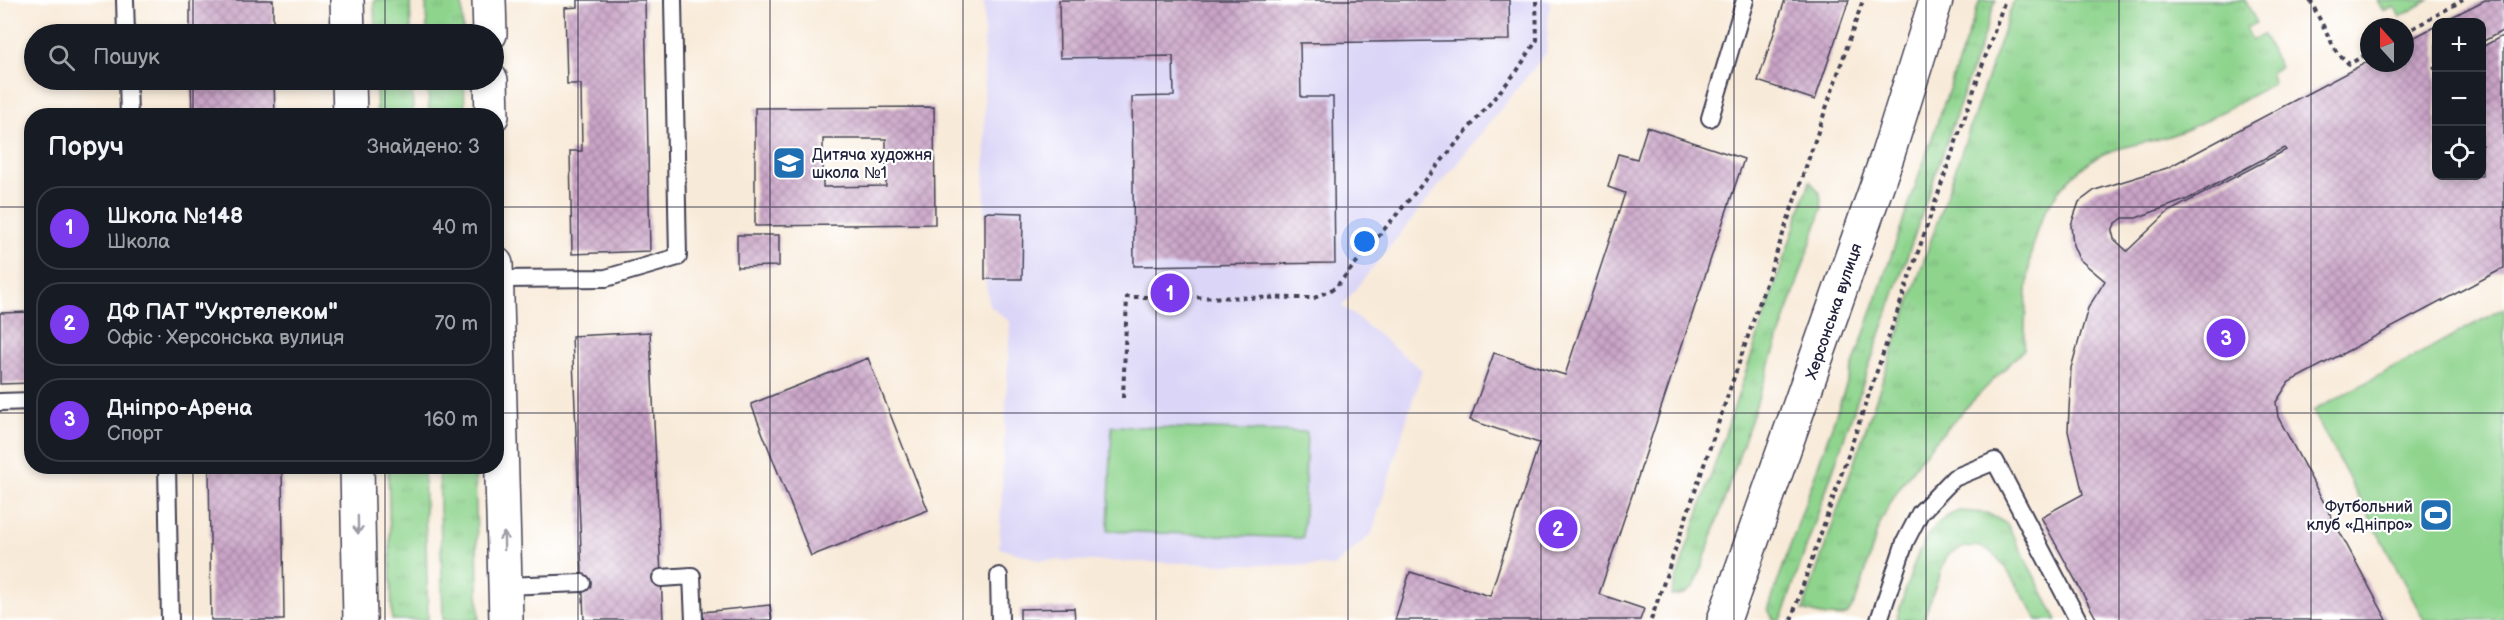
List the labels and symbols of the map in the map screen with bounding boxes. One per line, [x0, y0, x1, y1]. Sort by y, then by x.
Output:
north arrow [2360, 18, 2414, 72]
school or university icon: Дитяча художня школа №1 [771, 145, 807, 181]
place label: Дитяча художня школа №1 [812, 146, 932, 183]
your location [1350, 227, 1379, 256]
street label: Херсонська вулиця [1802, 241, 1867, 382]
pin: 1 [1150, 270, 1190, 316]
pin: 3 [2206, 316, 2246, 360]
sports icon: Футбольний клуб «Дніпро» [2418, 497, 2454, 533]
place label: Футбольний клуб «Дніпро» [2307, 498, 2413, 535]
pin: 2 [1538, 506, 1578, 552]
one-way arrow [352, 514, 364, 534]
one-way arrow [498, 531, 509, 551]

